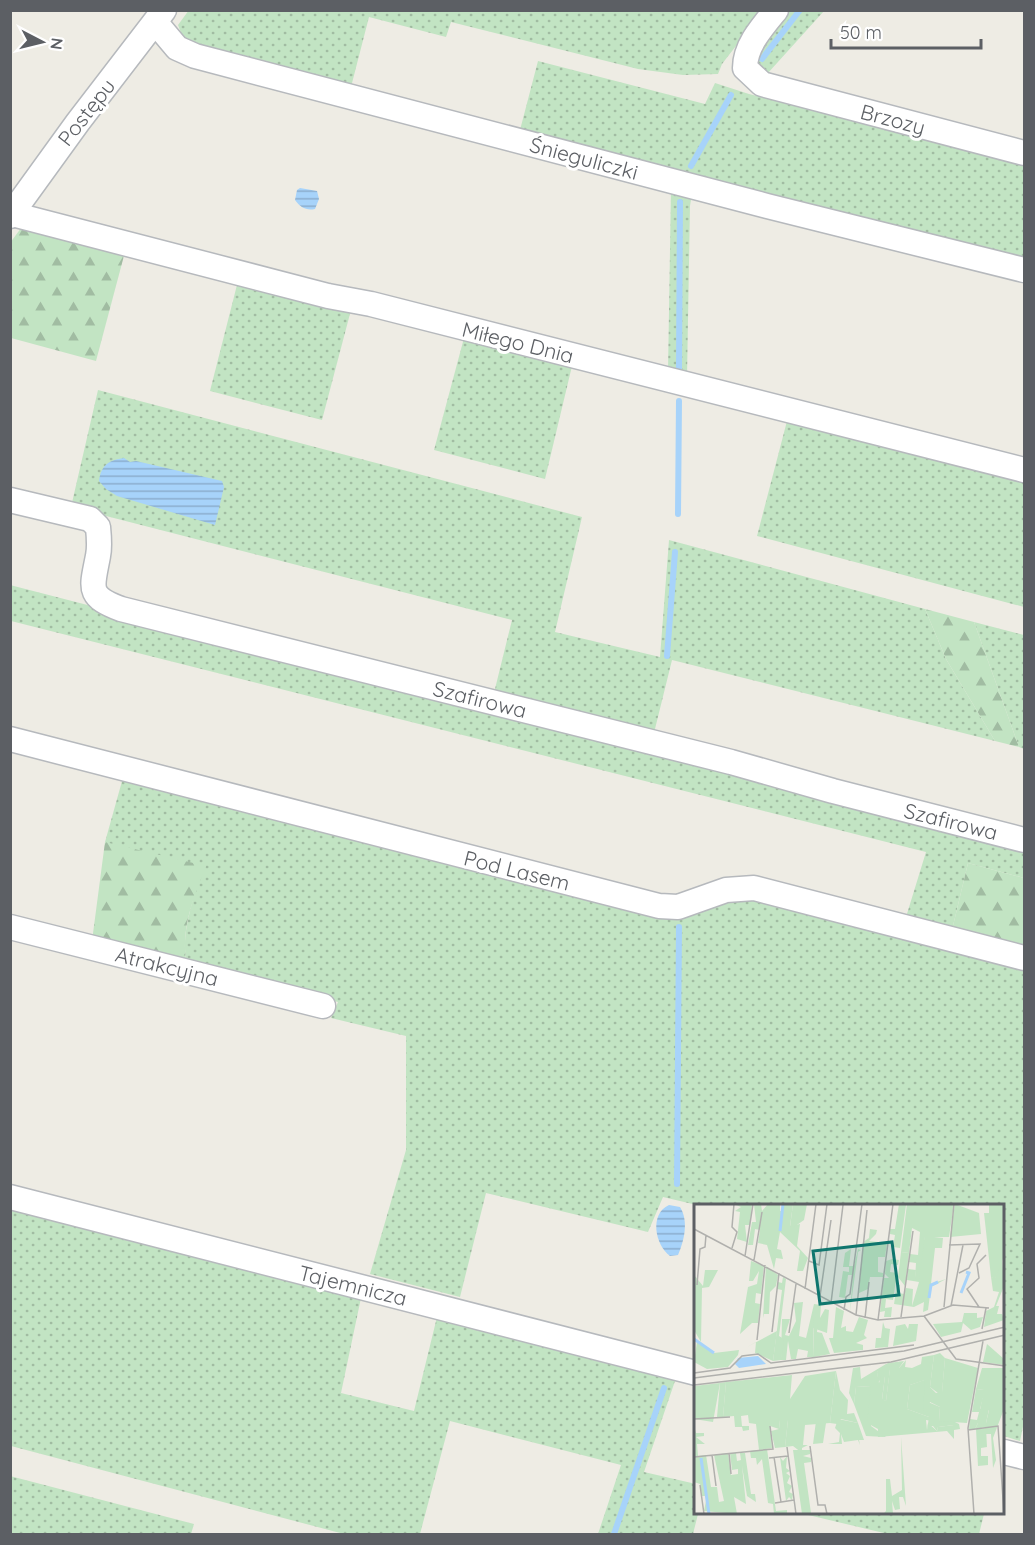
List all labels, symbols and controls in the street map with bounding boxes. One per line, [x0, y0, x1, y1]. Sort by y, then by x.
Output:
north arrow [12, 12, 72, 72]
scale bar [831, 12, 981, 50]
text: 50 m [840, 21, 882, 44]
text: N [46, 37, 68, 51]
street label: Postępu [52, 73, 120, 151]
street label: Brzozy [858, 98, 928, 140]
street label: Śnieguliczki [527, 131, 641, 185]
street label: Miłego Dnia [460, 316, 576, 368]
street label: Szafirowa [431, 675, 529, 723]
street label: Szafirowa [902, 797, 1000, 845]
street label: Pod Lasem [461, 844, 573, 896]
street label: Atrakcyjna [113, 941, 221, 991]
inset map [694, 1204, 1005, 1515]
street label: Tajemnicza [296, 1259, 410, 1311]

